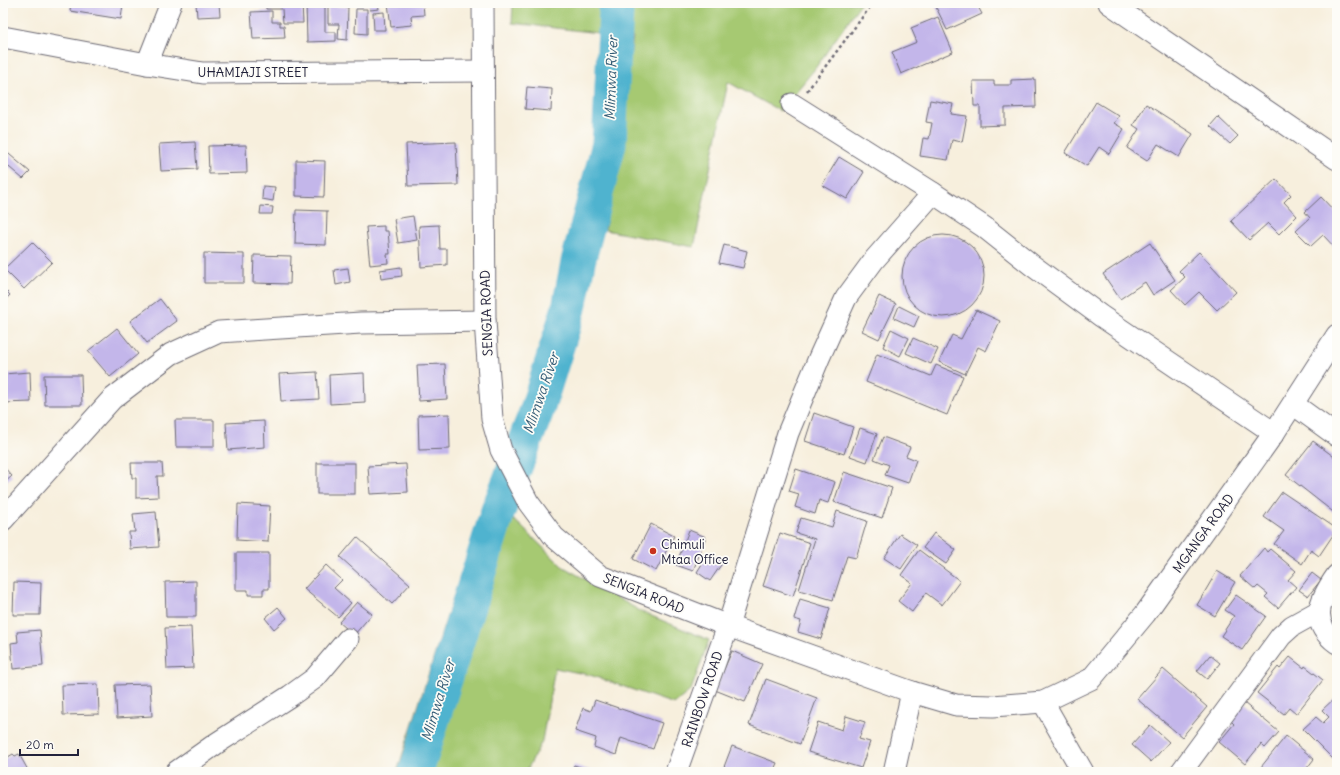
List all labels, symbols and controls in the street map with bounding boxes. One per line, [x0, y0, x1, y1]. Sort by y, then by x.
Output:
water label: Mlimwa River [601, 33, 622, 120]
street label: UHAMIAJI STREET [198, 64, 309, 81]
street label: SENGIA ROAD [477, 270, 496, 356]
water label: Mlimwa River [519, 348, 564, 436]
street label: MGANGA ROAD [1169, 490, 1238, 576]
place label: Chimuli Mtaa Office [661, 536, 729, 568]
marker: Chimuli Mtaa Office [648, 546, 658, 556]
street label: SENGIA ROAD [601, 569, 687, 617]
street label: RAINBOW ROAD [678, 649, 727, 749]
water label: Mlimwa River [417, 655, 460, 743]
scale bar [20, 731, 78, 757]
text: 20 m [26, 737, 54, 752]

